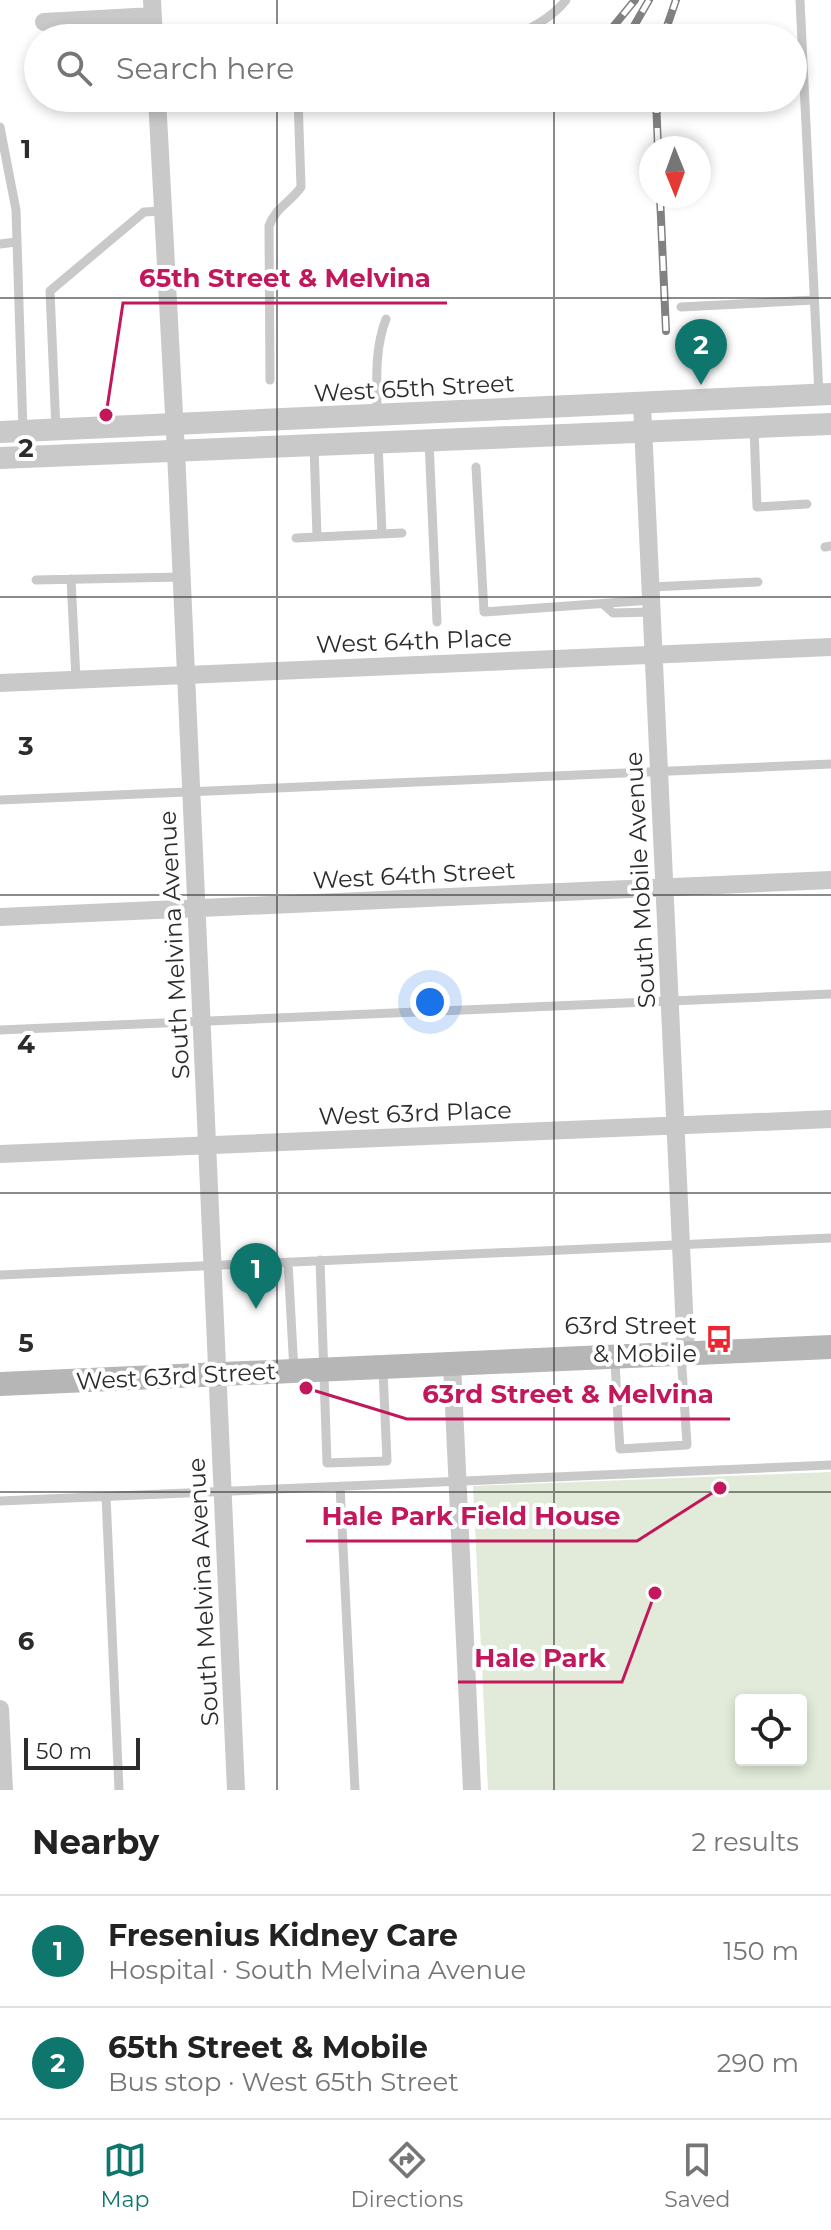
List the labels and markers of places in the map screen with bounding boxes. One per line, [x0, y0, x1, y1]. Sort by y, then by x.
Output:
callout: 65th Street & Melvina [123, 253, 447, 303]
pin: 2 [675, 319, 727, 385]
pin: 1 [230, 1243, 282, 1309]
place label: 63rd Street & Mobile [564, 1311, 697, 1368]
bus stop icon: 63rd Street & Mobile [704, 1324, 734, 1354]
callout: 63rd Street & Melvina [407, 1369, 730, 1419]
callout: Hale Park Field House [306, 1491, 637, 1541]
callout: Hale Park [458, 1632, 622, 1682]

